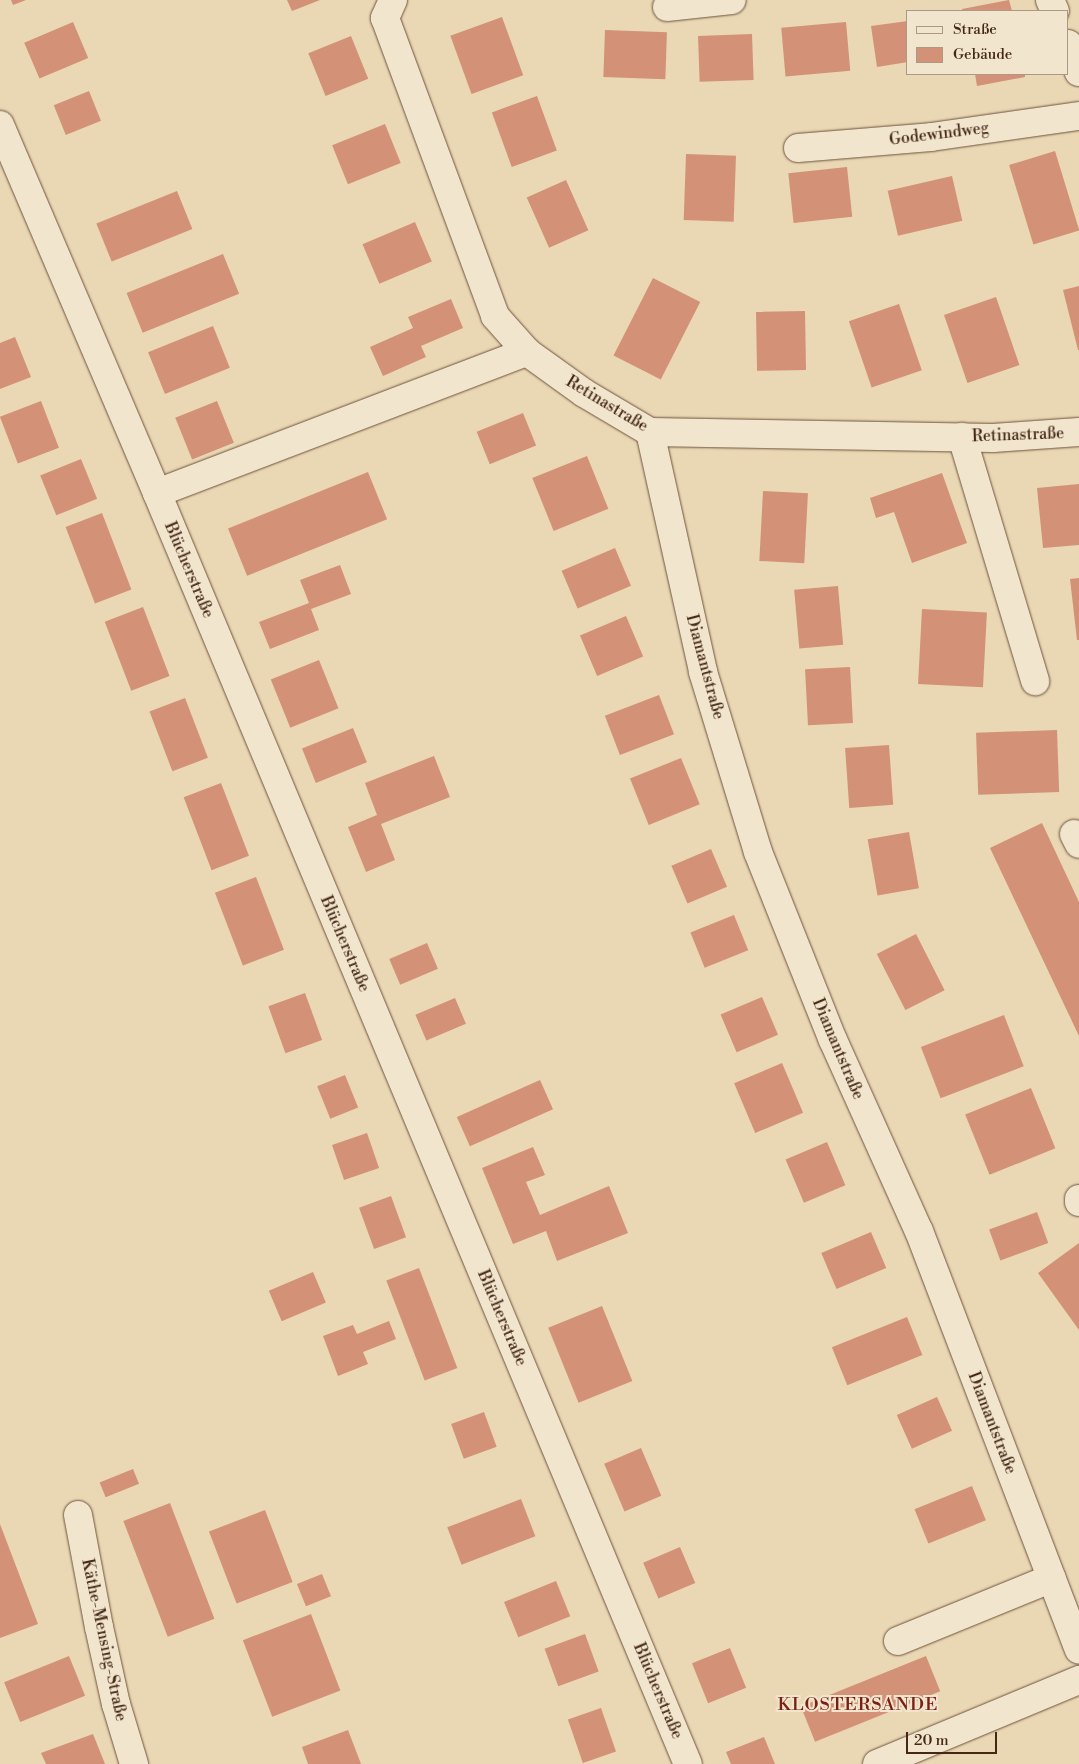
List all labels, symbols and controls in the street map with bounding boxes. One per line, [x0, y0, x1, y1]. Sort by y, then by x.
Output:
legend [906, 10, 1069, 75]
text: Straße [953, 20, 997, 39]
text: Gebäude [953, 45, 1012, 64]
street label: Godewindweg [888, 118, 990, 150]
street label: Retinastraße [562, 372, 652, 436]
street label: Retinastraße [972, 424, 1064, 446]
street label: Blücherstraße [160, 519, 218, 621]
street label: Diamantstraße [682, 612, 728, 722]
street label: Blücherstraße [316, 893, 374, 995]
street label: Diamantstraße [808, 996, 868, 1102]
street label: Blücherstraße [473, 1267, 531, 1369]
street label: Diamantstraße [964, 1369, 1020, 1477]
street label: Käthe-Mensing-Straße [77, 1557, 131, 1723]
street label: Blücherstraße [629, 1640, 687, 1742]
district label: KLOSTERSANDE [776, 1694, 940, 1716]
scale bar [909, 1722, 1000, 1754]
text: 20 m [914, 1731, 949, 1750]

